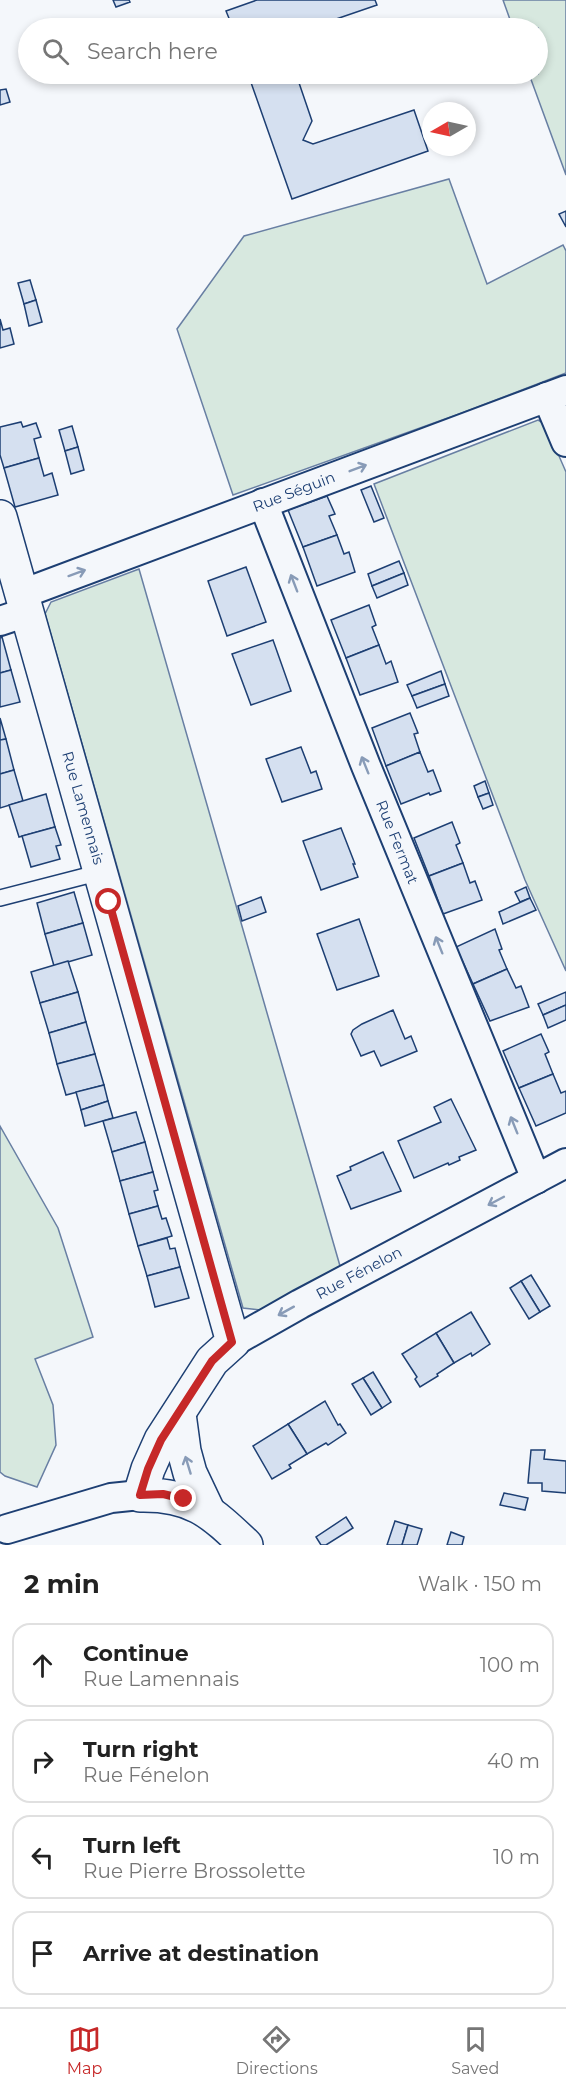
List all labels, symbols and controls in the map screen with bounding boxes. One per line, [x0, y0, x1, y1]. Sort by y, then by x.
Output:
search box [18, 18, 548, 84]
icon: search [39, 35, 72, 68]
text: Search here [87, 38, 218, 65]
north arrow [422, 102, 476, 156]
one-way arrow [348, 462, 367, 473]
street label: Rue Séguin [250, 467, 338, 516]
one-way arrow [67, 567, 86, 578]
one-way arrow [288, 574, 299, 593]
street label: Rue Lamennais [58, 749, 109, 867]
one-way arrow [359, 756, 370, 774]
street label: Rue Fermat [372, 797, 423, 887]
route start [95, 888, 121, 914]
one-way arrow [433, 936, 444, 955]
one-way arrow [508, 1117, 519, 1135]
one-way arrow [487, 1195, 505, 1207]
street label: Rue Fénelon [312, 1242, 405, 1303]
one-way arrow [278, 1305, 295, 1317]
one-way arrow [182, 1455, 193, 1474]
route end [170, 1485, 196, 1511]
text: 2 min [24, 1568, 100, 1600]
text: Walk · 150 m [418, 1572, 542, 1596]
text: Continue [83, 1640, 189, 1667]
icon: ahead [26, 1649, 59, 1682]
text: 100 m [480, 1653, 540, 1677]
text: Rue Lamennais [83, 1667, 239, 1691]
text: Turn right [83, 1736, 198, 1763]
icon: right [26, 1745, 59, 1778]
text: 40 m [487, 1749, 540, 1773]
text: Rue Fénelon [83, 1763, 210, 1787]
text: Turn left [83, 1832, 181, 1859]
icon: left [26, 1841, 59, 1874]
text: 10 m [493, 1845, 540, 1869]
text: Rue Pierre Brossolette [83, 1859, 306, 1883]
icon: arrive [26, 1937, 59, 1970]
text: Arrive at destination [83, 1940, 319, 1967]
tab: Map [67, 2023, 102, 2078]
tab: Directions [236, 2023, 318, 2078]
tab: Saved [451, 2023, 499, 2078]

